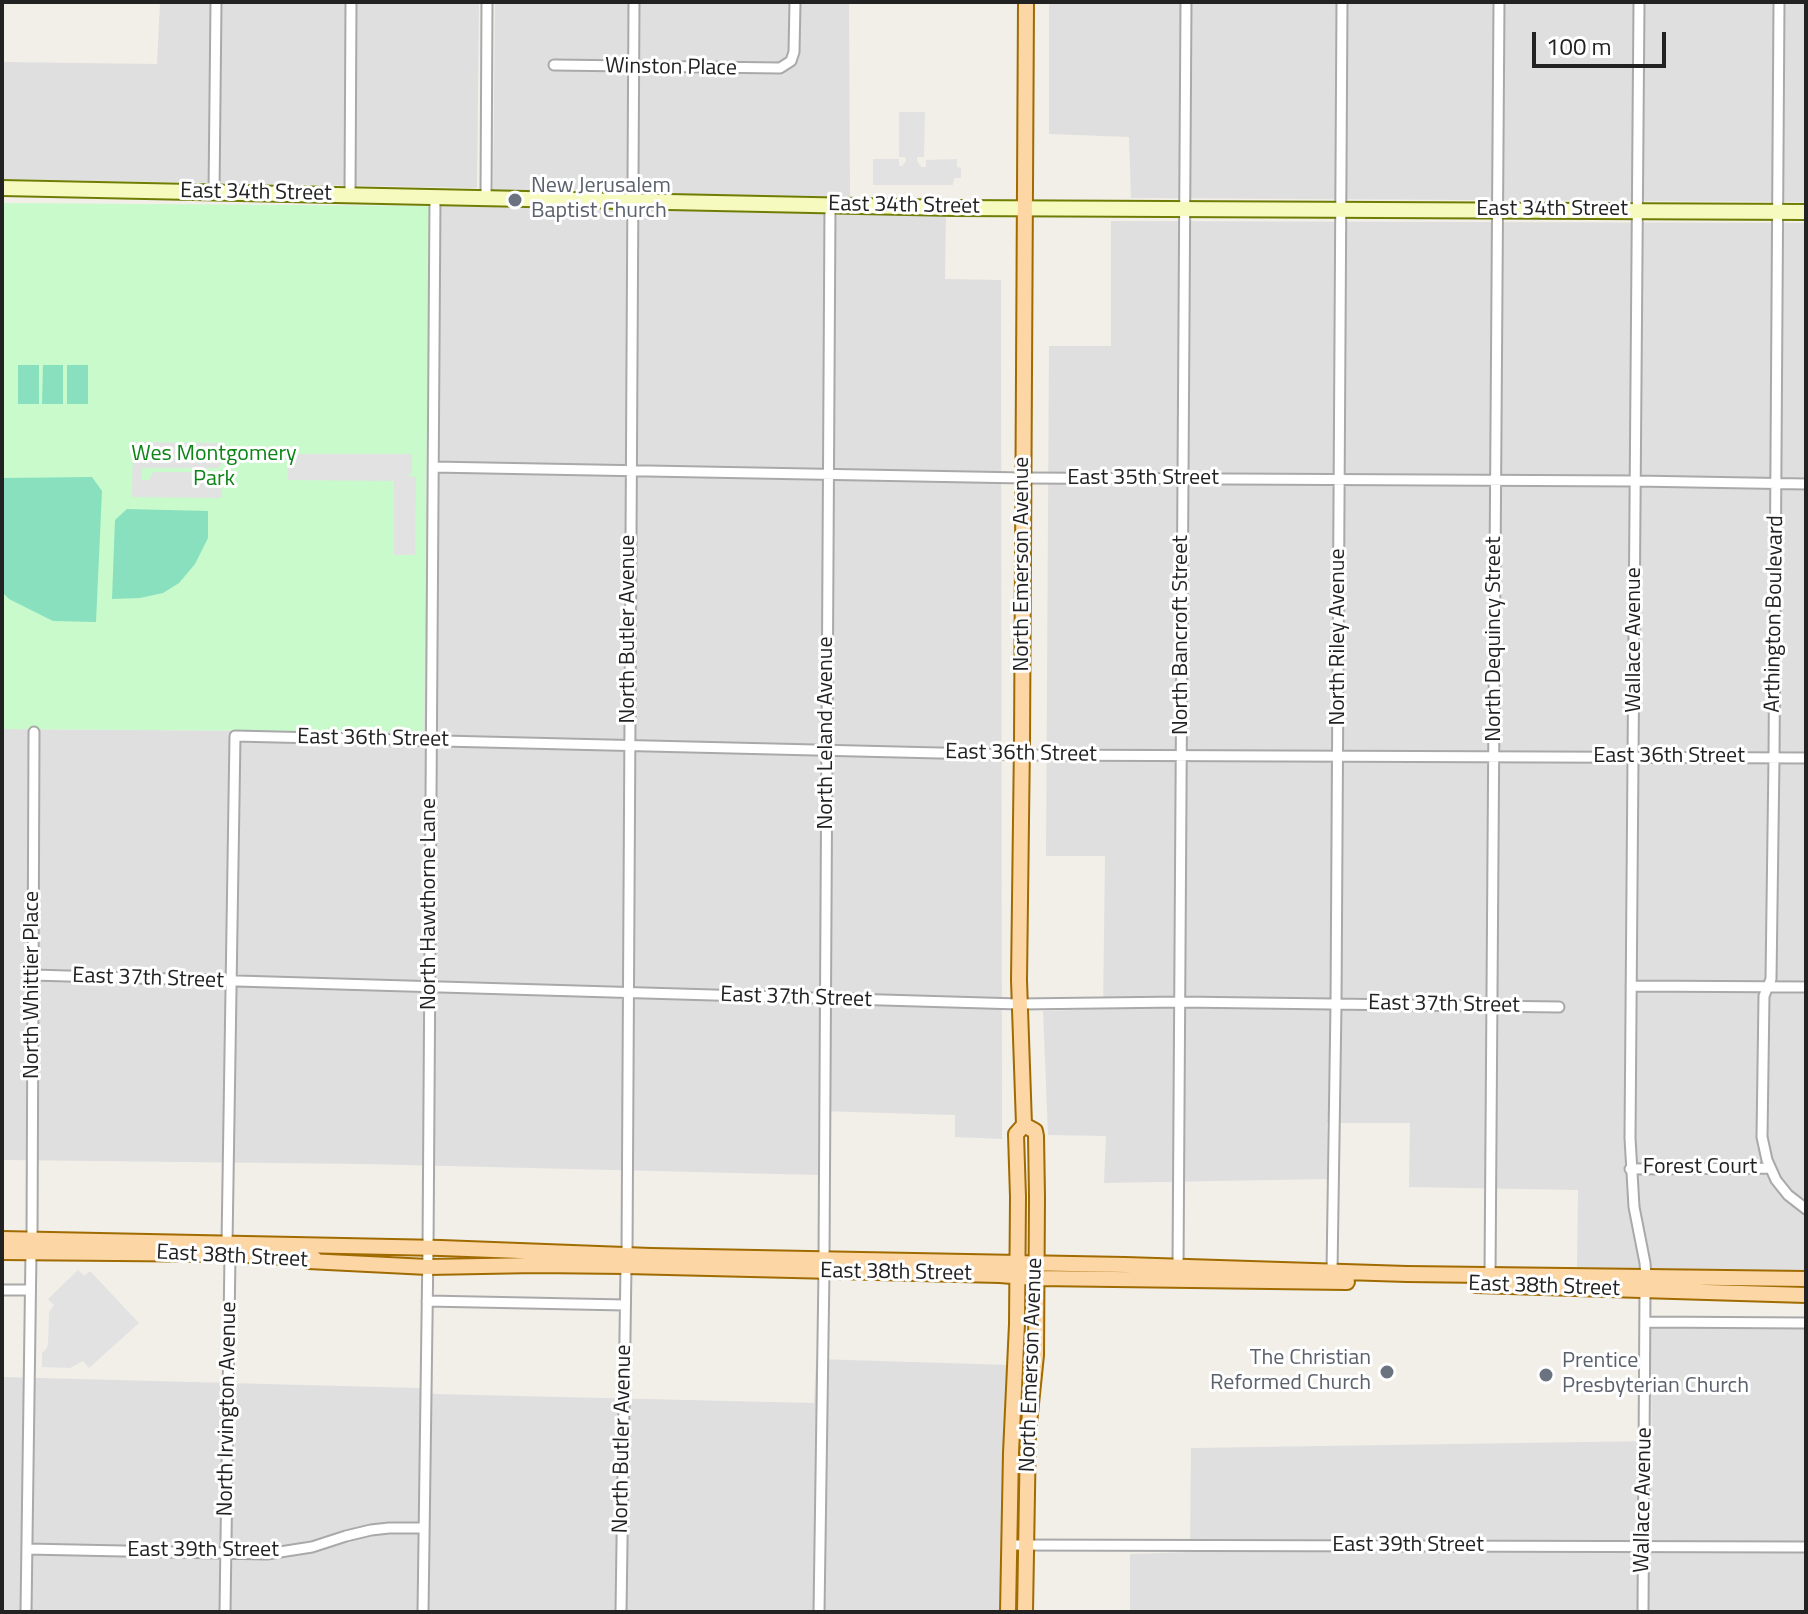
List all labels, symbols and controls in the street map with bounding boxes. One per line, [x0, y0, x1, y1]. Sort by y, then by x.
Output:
scale bar [1536, 16, 1670, 66]
text: 100 m [1546, 28, 1612, 64]
street label: Winston Place [605, 54, 737, 82]
place label: New Jerusalem Baptist Church [531, 174, 671, 226]
street label: East 34th Street [180, 178, 332, 208]
marker: New Jerusalem Baptist Church [506, 191, 524, 209]
street label: East 34th Street [828, 191, 980, 221]
street label: East 34th Street [1476, 197, 1628, 223]
park label: Wes Montgomery Park [131, 442, 297, 494]
street label: North Emerson Avenue [1010, 457, 1036, 671]
street label: East 35th Street [1067, 466, 1219, 492]
street label: Arthington Boulevard [1760, 515, 1790, 713]
street label: North Butler Avenue [616, 535, 642, 723]
street label: North Bancroft Street [1169, 535, 1195, 735]
street label: North Dequincy Street [1482, 536, 1508, 742]
street label: North Riley Avenue [1326, 548, 1352, 726]
street label: Wallace Avenue [1622, 567, 1648, 713]
street label: North Leland Avenue [814, 636, 840, 830]
street label: East 36th Street [297, 724, 449, 754]
street label: East 36th Street [945, 739, 1097, 769]
street label: East 36th Street [1593, 744, 1745, 770]
street label: North Hawthorne Lane [417, 798, 443, 1010]
street label: North Whittier Place [20, 891, 46, 1079]
street label: East 37th Street [72, 963, 224, 995]
street label: East 37th Street [720, 982, 872, 1014]
street label: East 37th Street [1368, 990, 1520, 1020]
street label: Forest Court [1643, 1155, 1757, 1181]
street label: East 38th Street [156, 1240, 308, 1274]
street label: North Emerson Avenue [1015, 1257, 1049, 1473]
street label: East 38th Street [820, 1258, 972, 1288]
street label: East 38th Street [1468, 1271, 1620, 1303]
street label: North Irvington Avenue [213, 1301, 243, 1517]
street label: North Butler Avenue [608, 1344, 638, 1534]
place label: The Christian Reformed Church [1210, 1346, 1371, 1398]
place label: Prentice Presbyterian Church [1562, 1349, 1749, 1400]
marker: The Christian Reformed Church [1378, 1363, 1396, 1381]
marker: Prentice Presbyterian Church [1537, 1366, 1555, 1384]
street label: Wallace Avenue [1630, 1427, 1658, 1573]
street label: East 39th Street [1332, 1533, 1484, 1559]
street label: East 39th Street [127, 1538, 279, 1564]

